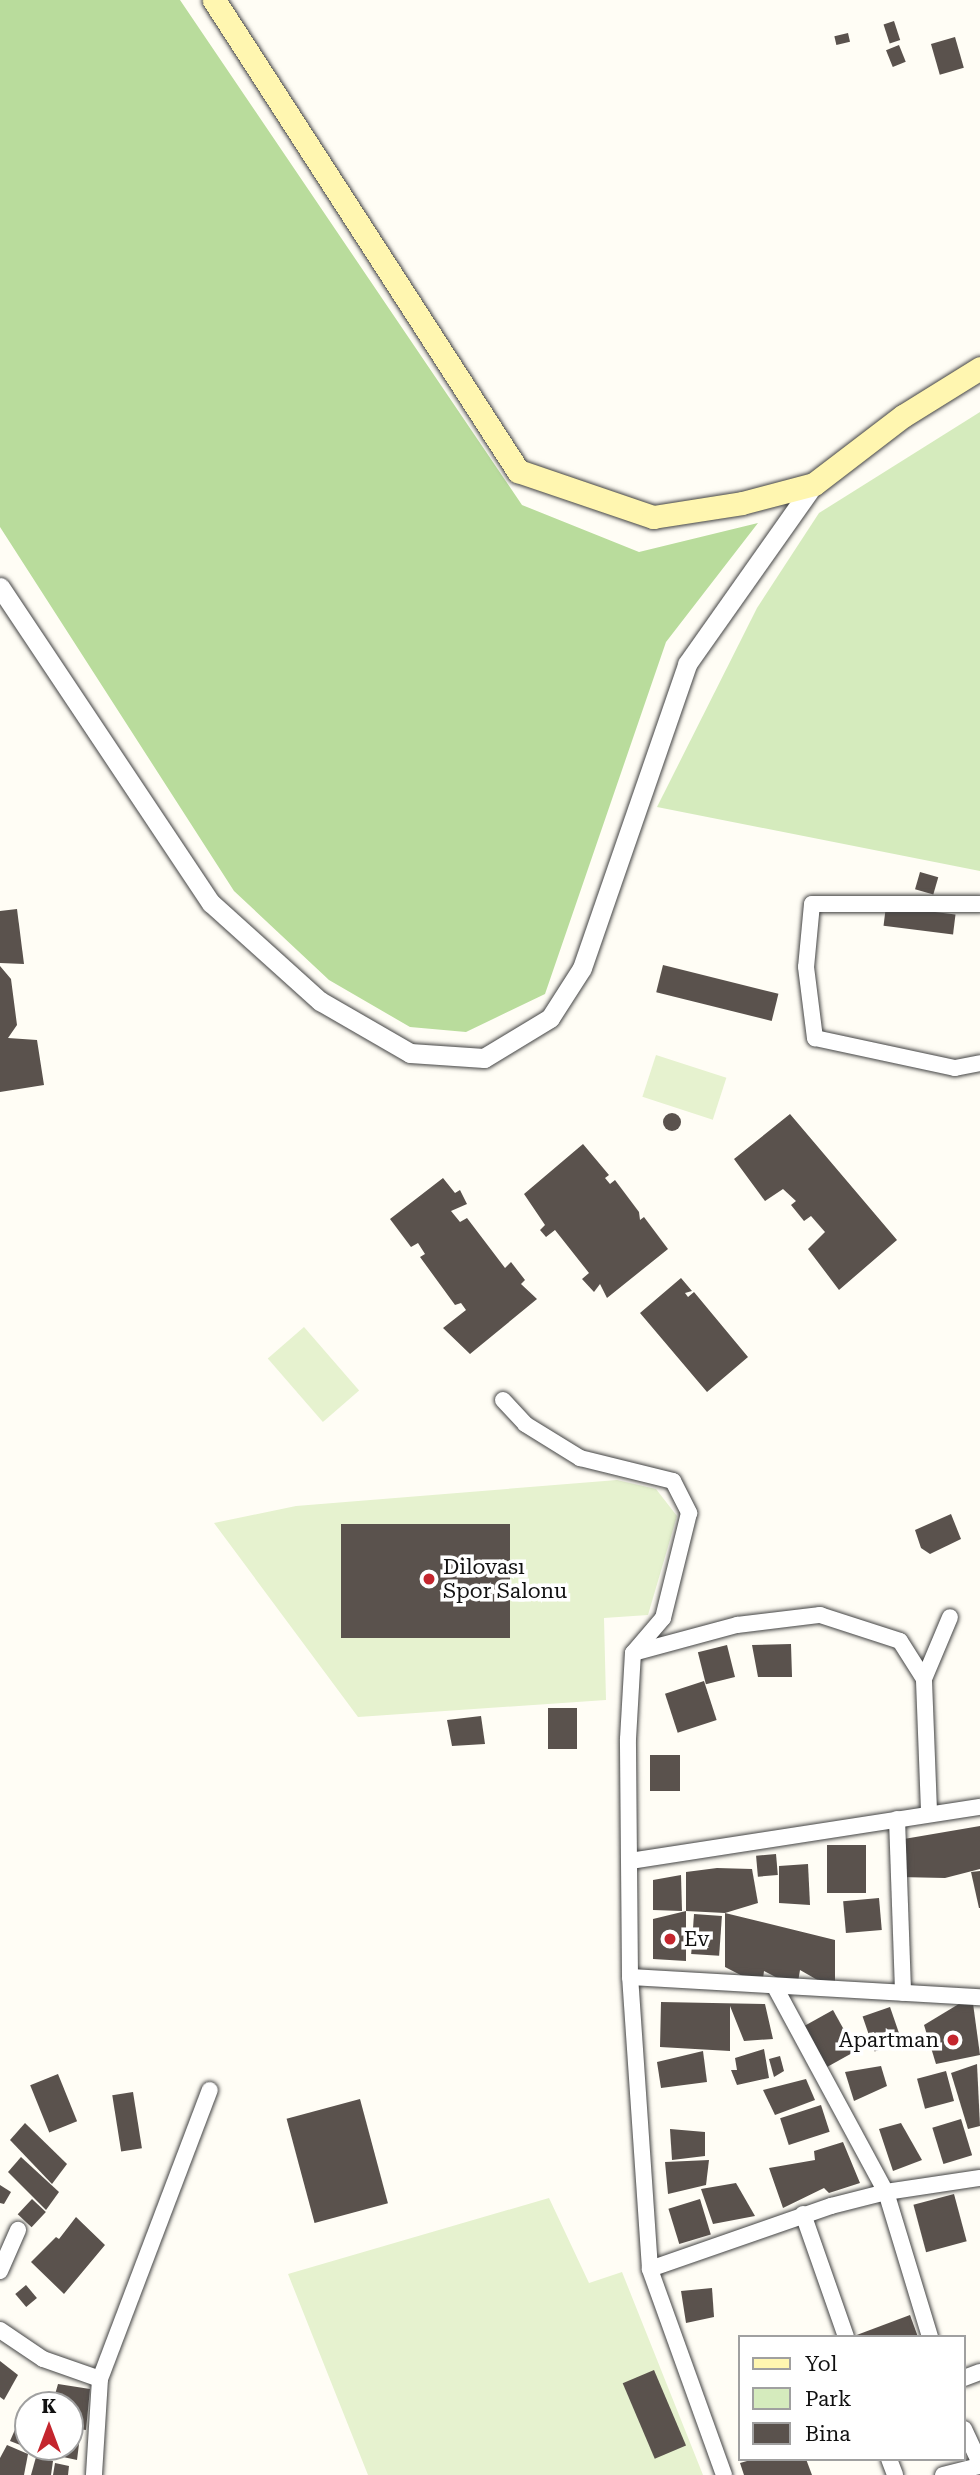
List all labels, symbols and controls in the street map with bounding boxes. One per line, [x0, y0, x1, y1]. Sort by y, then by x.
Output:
place label: Dilovası Spor Salonu [443, 1554, 567, 1604]
marker: Dilovası Spor Salonu [421, 1571, 437, 1587]
place label: Ev [684, 1926, 709, 1952]
marker: Ev [662, 1931, 678, 1947]
place label: Apartman [839, 2027, 939, 2053]
marker: Apartman [945, 2032, 961, 2048]
legend [738, 2335, 966, 2461]
text: Yol [805, 2352, 837, 2376]
text: Park [805, 2387, 851, 2411]
north arrow [14, 2391, 84, 2461]
text: K [42, 2395, 56, 2418]
text: Bina [805, 2422, 851, 2446]

